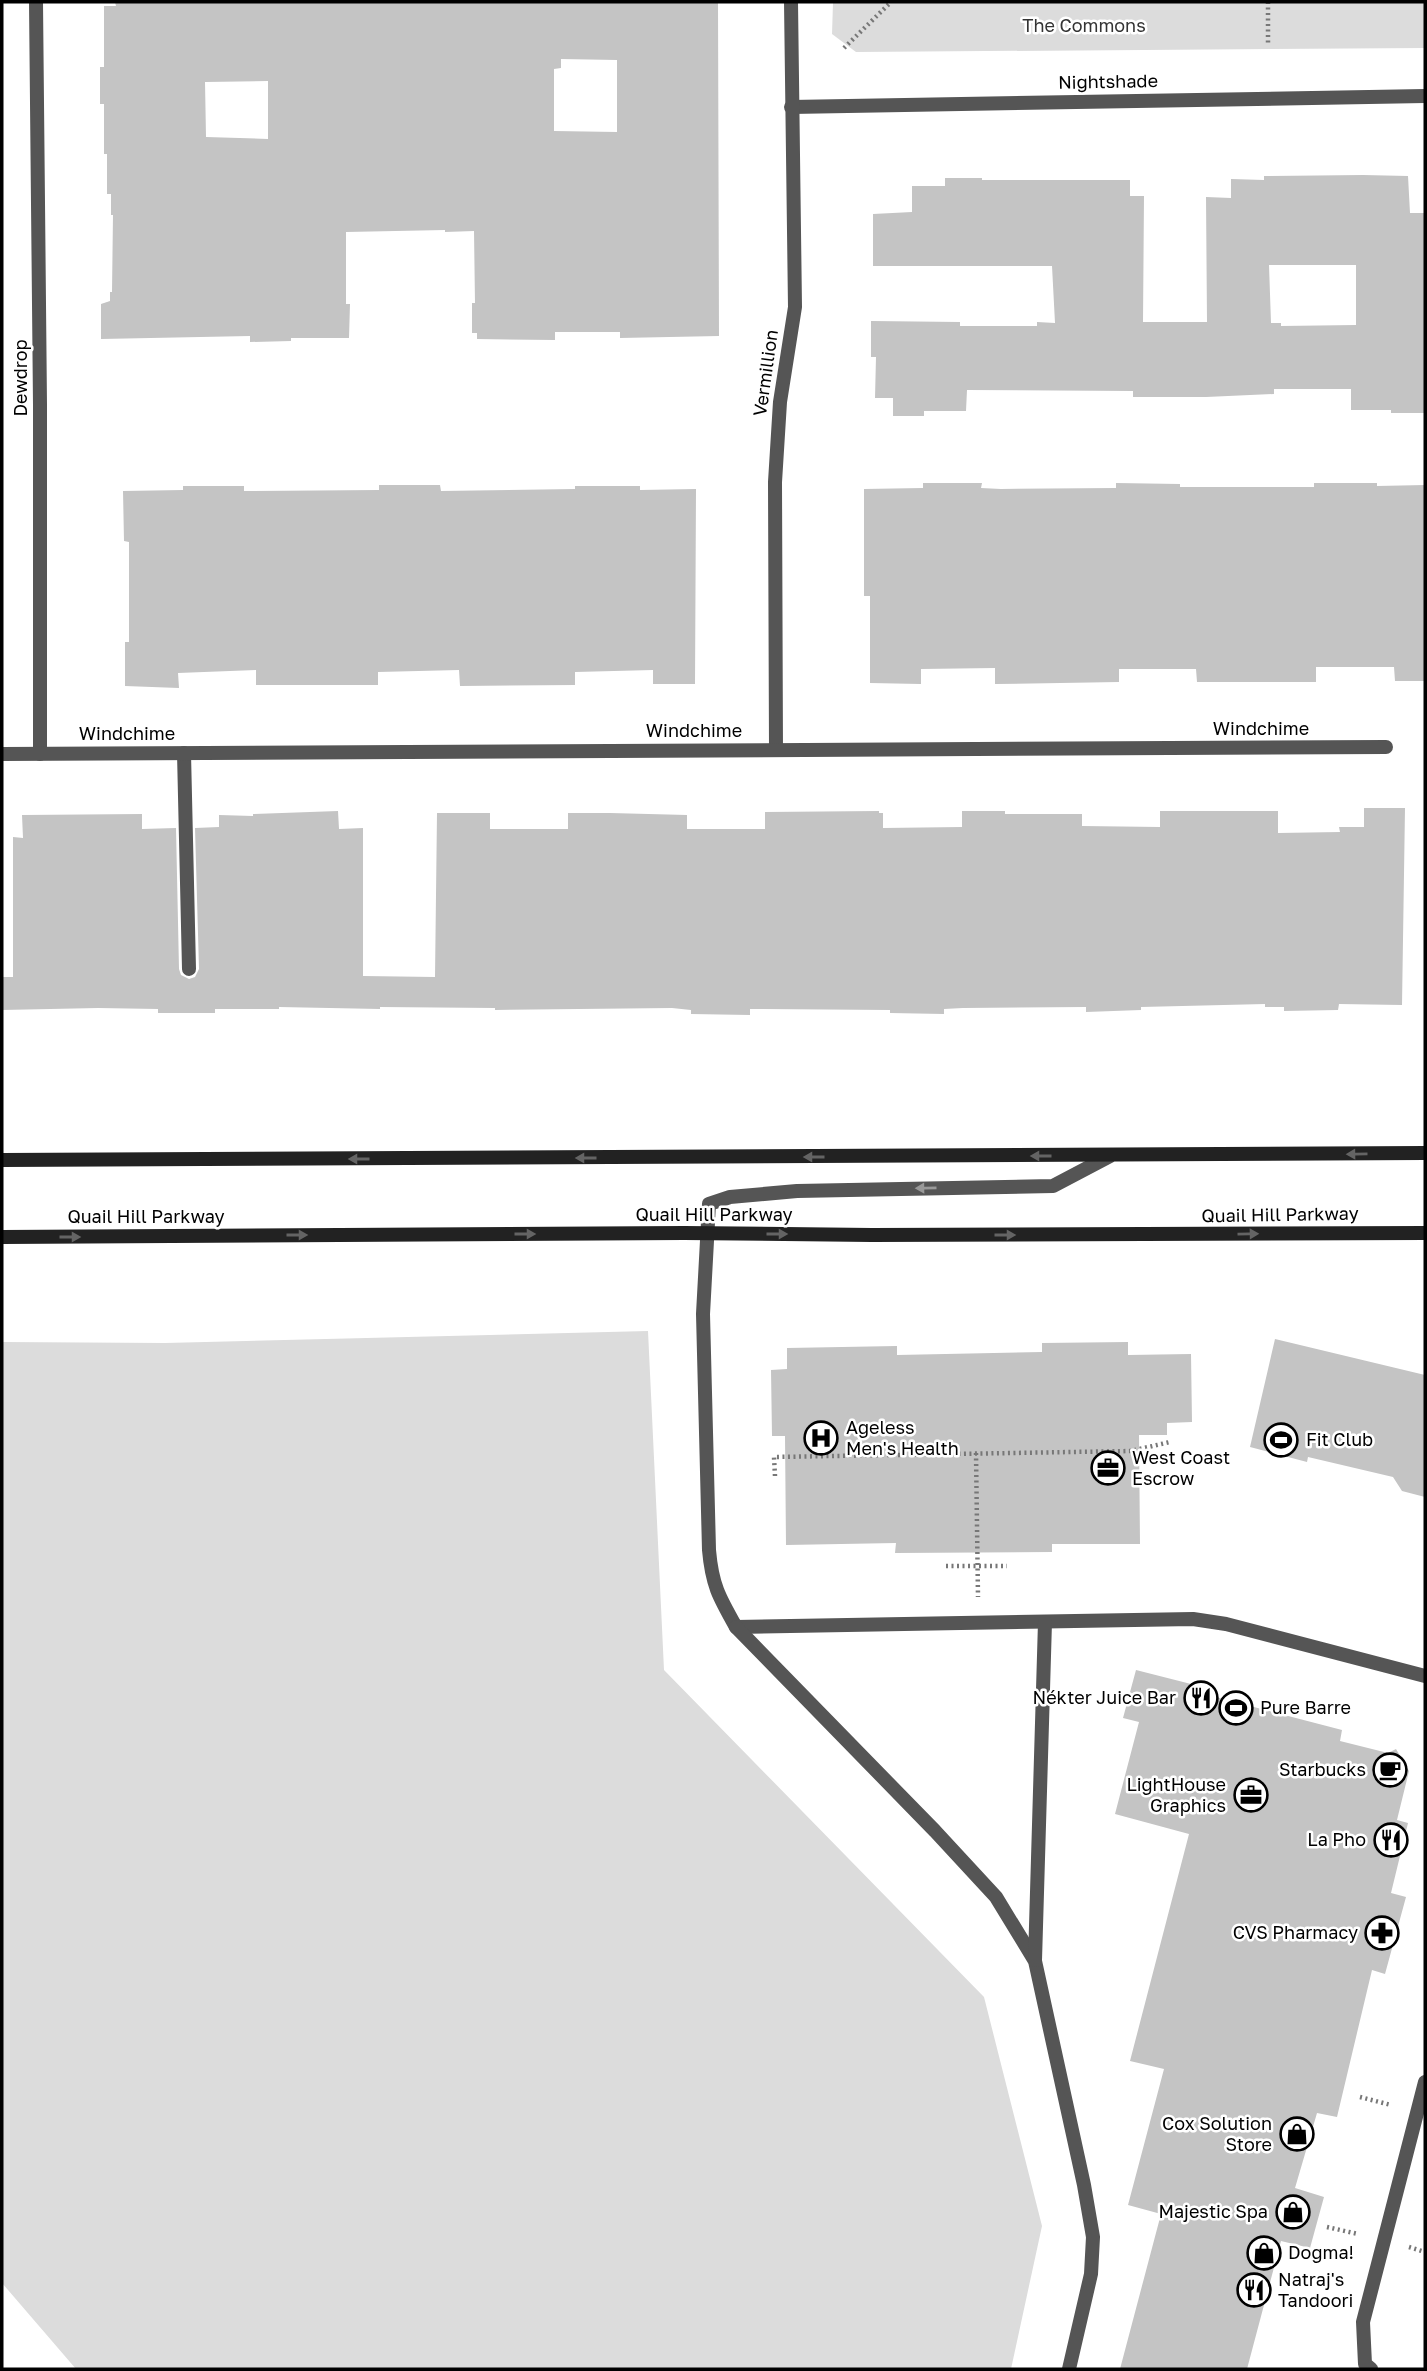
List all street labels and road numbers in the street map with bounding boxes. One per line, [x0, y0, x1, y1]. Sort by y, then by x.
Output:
street label: Nightshade [1058, 69, 1158, 93]
street label: Vermillion [748, 328, 782, 418]
street label: Dewdrop [9, 339, 31, 417]
street label: Windchime [1213, 717, 1309, 739]
street label: Windchime [646, 719, 742, 741]
street label: Windchime [79, 722, 175, 744]
street label: Quail Hill Parkway [1201, 1202, 1359, 1226]
street label: Quail Hill Parkway [635, 1203, 793, 1225]
street label: Quail Hill Parkway [67, 1205, 225, 1227]

